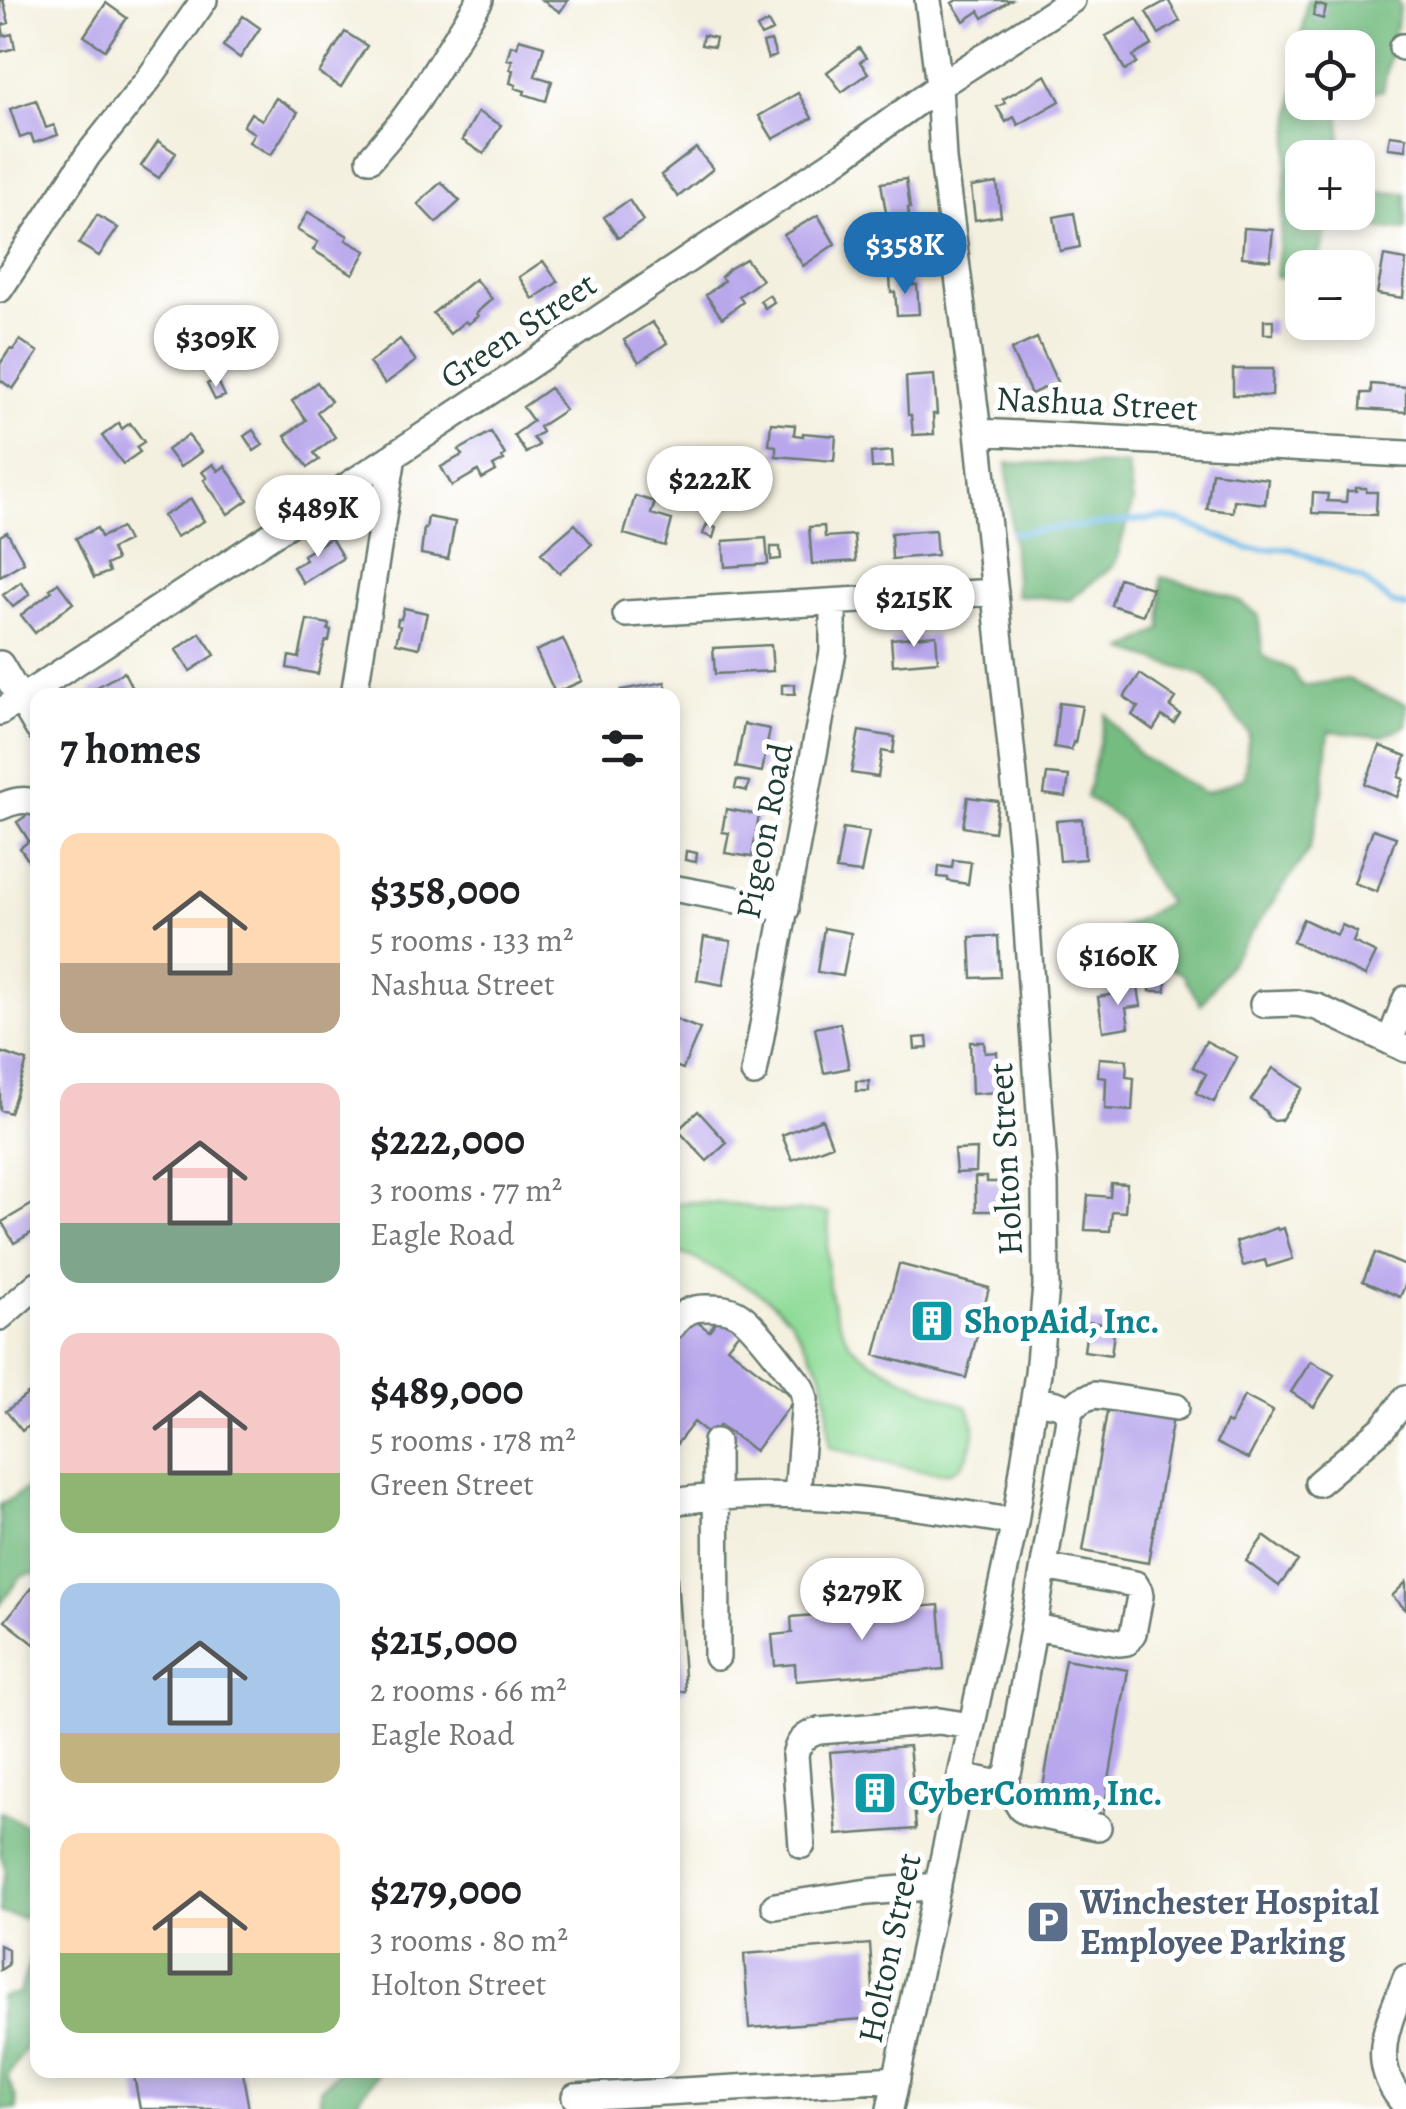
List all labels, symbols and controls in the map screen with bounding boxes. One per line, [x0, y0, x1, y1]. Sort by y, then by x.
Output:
map controls [1285, 30, 1375, 340]
button: locate [1285, 30, 1375, 120]
button: + [1285, 140, 1375, 230]
pin: $358K [835, 212, 975, 297]
text: $358K [866, 222, 944, 266]
button: − [1285, 250, 1375, 340]
street label: Green Street [430, 260, 606, 400]
pin: $309K [146, 305, 286, 390]
text: $309K [176, 315, 256, 359]
street label: Nashua Street [995, 374, 1199, 432]
pin: $222K [640, 446, 780, 531]
text: $222K [669, 456, 751, 500]
pin: $489K [248, 475, 388, 560]
text: $489K [277, 485, 359, 529]
pin: $215K [844, 565, 984, 650]
text: $215K [876, 575, 952, 619]
text: 7 homes [60, 720, 201, 777]
icon: filters [595, 721, 650, 776]
street label: Pigeon Road [723, 739, 805, 923]
text: $358,000 [370, 861, 520, 918]
icon: home [140, 873, 260, 993]
text: 5 rooms · 133 m² [370, 918, 573, 962]
pin: $160K [1048, 923, 1188, 1008]
text: $160K [1079, 933, 1157, 977]
text: Nashua Street [370, 962, 554, 1006]
street label: Holton Street [976, 1061, 1034, 1257]
text: $222,000 [370, 1111, 525, 1168]
icon: home [140, 1123, 260, 1243]
text: 3 rooms · 77 m² [370, 1168, 562, 1212]
text: Eagle Road [370, 1212, 514, 1256]
place label: ShopAid, Inc. [964, 1297, 1160, 1345]
building icon: ShopAid, Inc. [909, 1298, 955, 1344]
text: $489,000 [370, 1361, 524, 1418]
icon: home [140, 1373, 260, 1493]
text: 5 rooms · 178 m² [370, 1418, 576, 1462]
text: Green Street [370, 1462, 534, 1506]
pin: $279K [792, 1558, 932, 1643]
text: $279K [822, 1568, 902, 1612]
text: $215,000 [370, 1611, 518, 1668]
icon: home [140, 1623, 260, 1743]
text: 2 rooms · 66 m² [370, 1668, 567, 1712]
text: Eagle Road [370, 1712, 514, 1756]
place label: CyberComm, Inc. [908, 1769, 1163, 1817]
building icon: CyberComm, Inc. [852, 1770, 898, 1816]
street label: Holton Street [845, 1849, 933, 2047]
text: $279,000 [370, 1861, 522, 1918]
icon: home [140, 1873, 260, 1993]
place label: Winchester Hospital Employee Parking [1079, 1878, 1379, 1966]
parking icon: Winchester Hospital Employee Parking [1025, 1899, 1071, 1945]
text: 3 rooms · 80 m² [370, 1918, 568, 1962]
text: Holton Street [370, 1962, 546, 2006]

